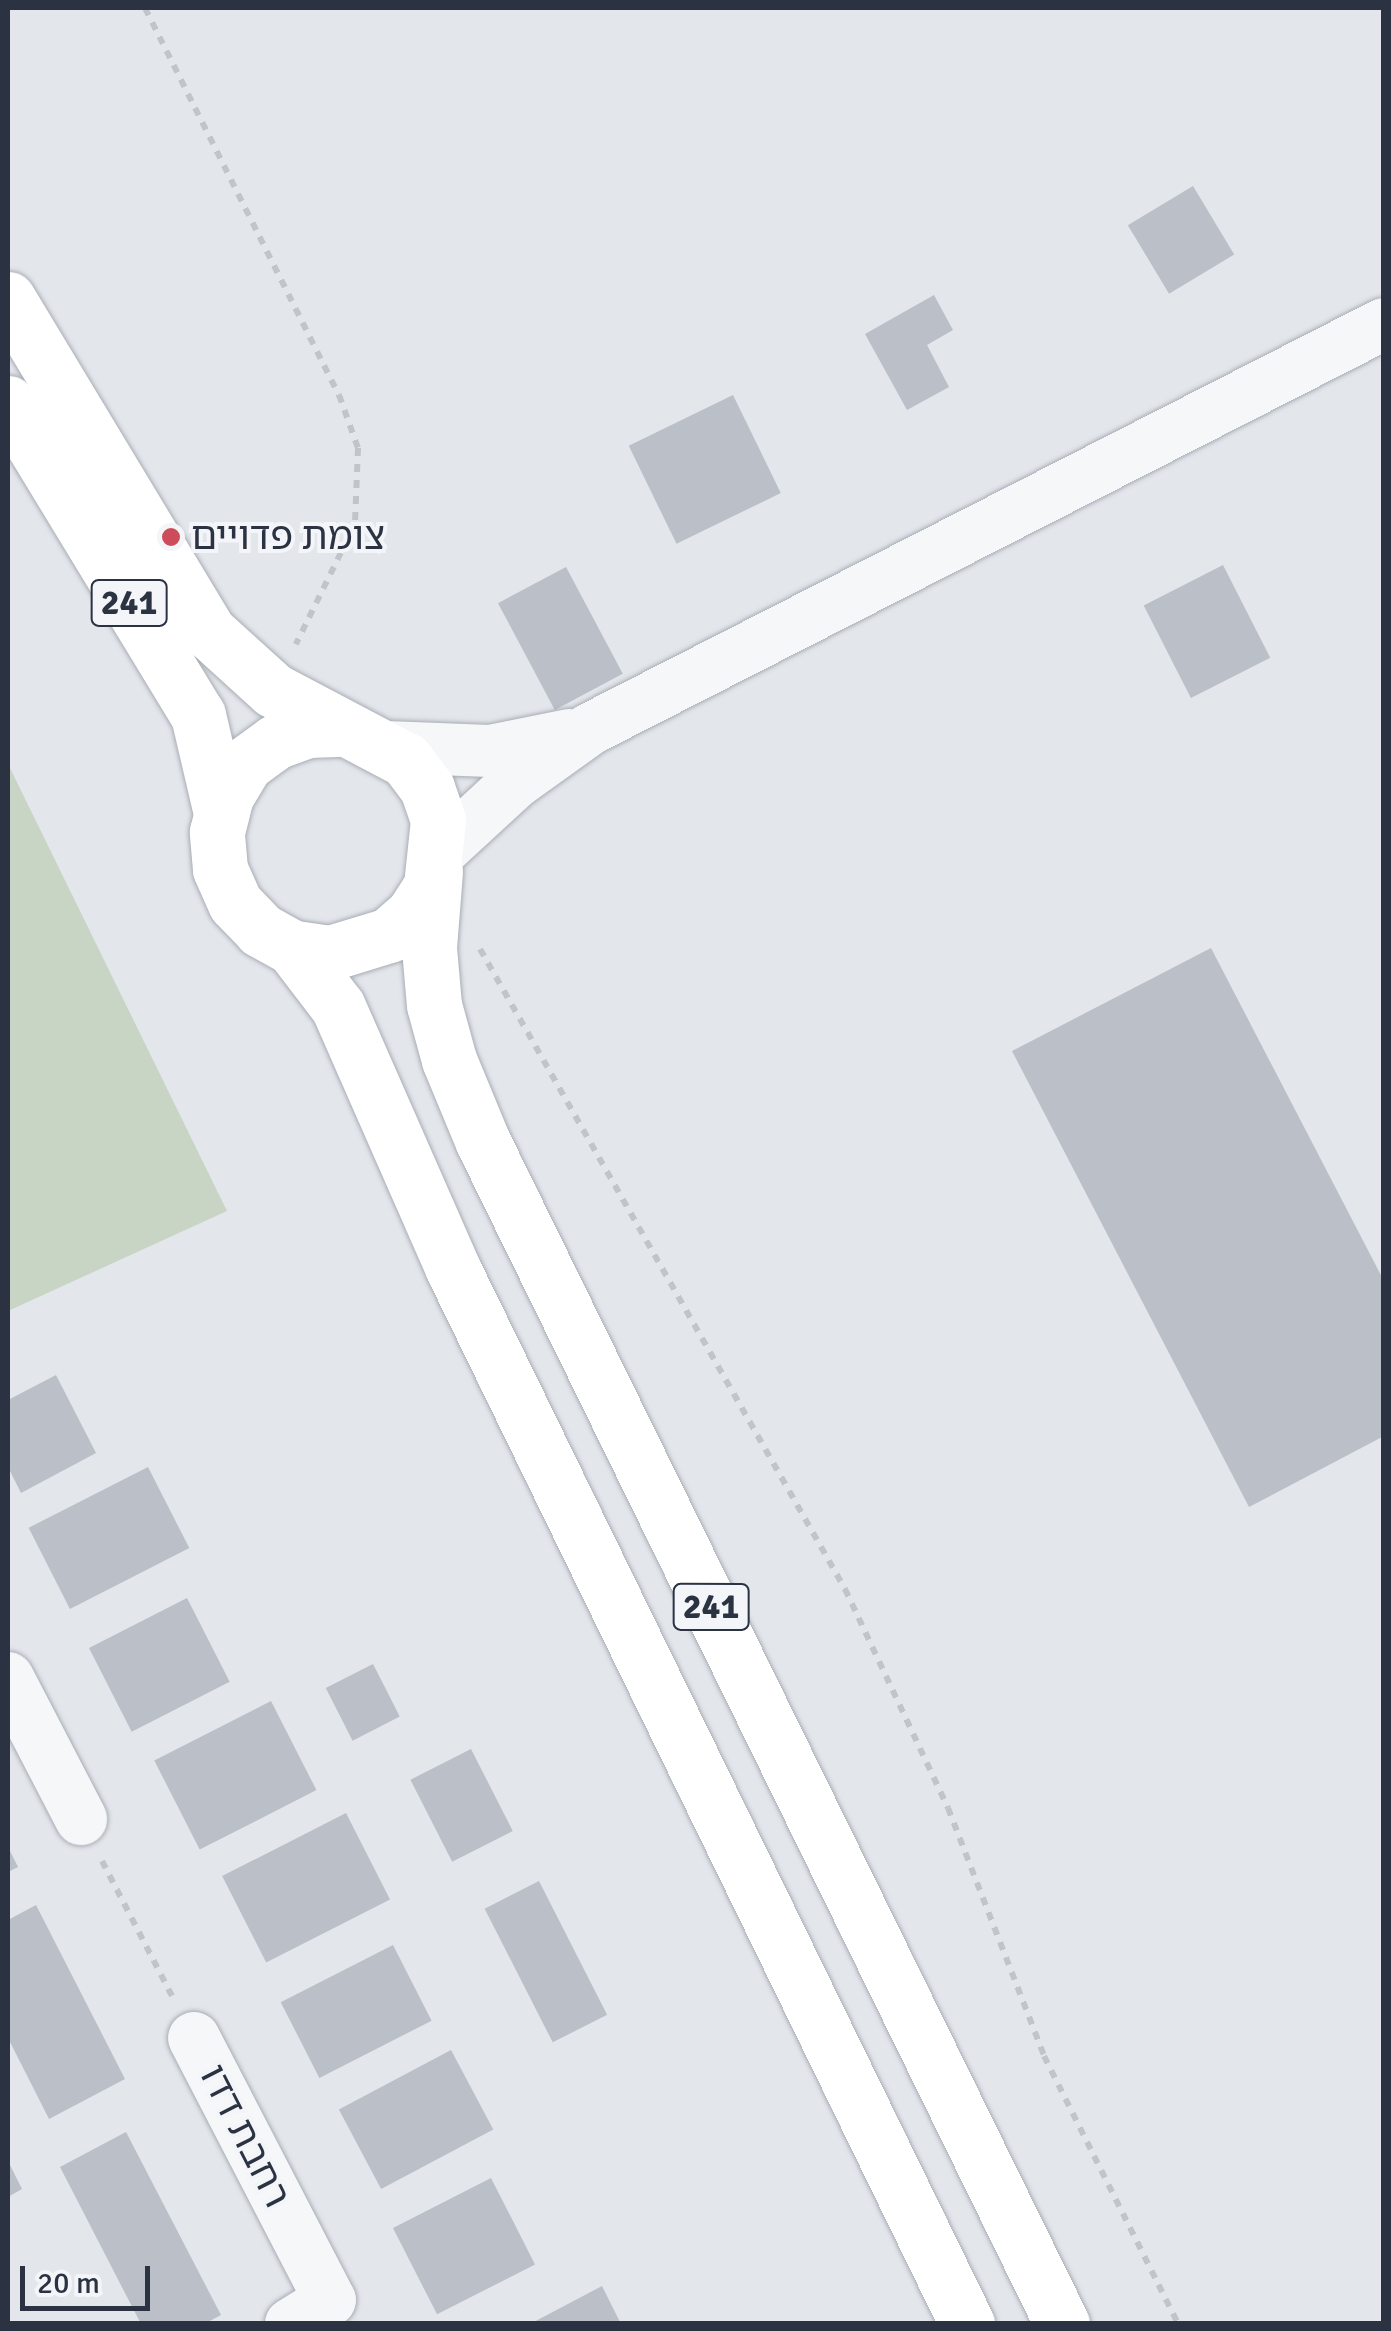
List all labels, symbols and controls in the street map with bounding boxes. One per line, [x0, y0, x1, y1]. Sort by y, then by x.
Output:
place label: צומת פדויים [191, 514, 385, 560]
marker: צומת פדויים [160, 526, 182, 548]
road number: 241 [89, 573, 169, 633]
road number: 241 [671, 1577, 751, 1637]
street label: רחבת דדו [190, 2057, 300, 2215]
scale bar [25, 2246, 155, 2308]
text: 20 m [37, 2265, 100, 2302]

